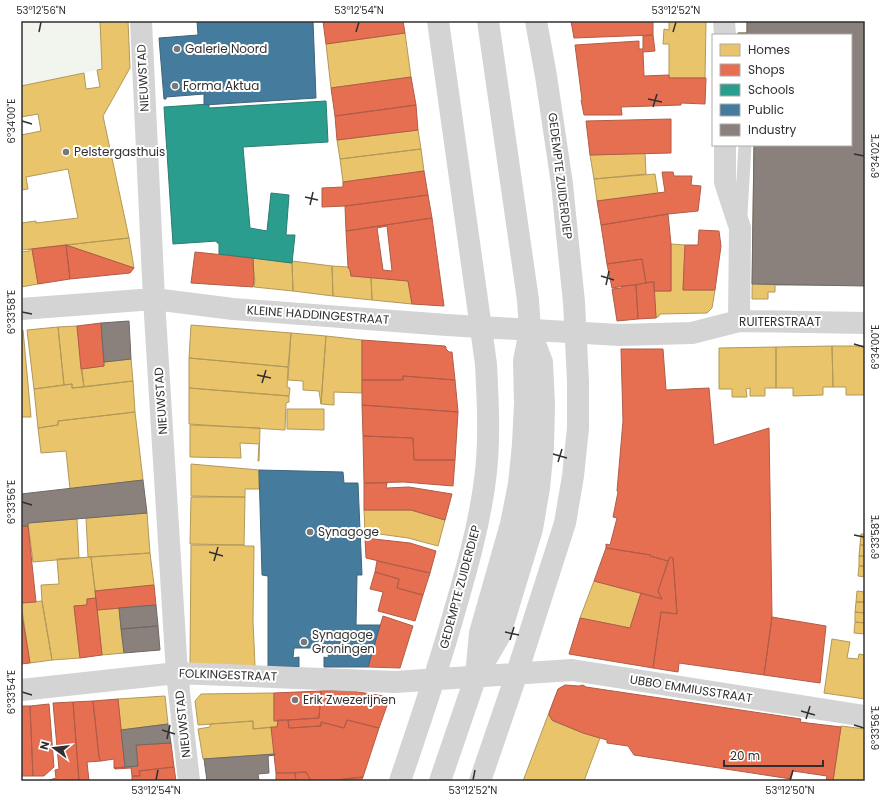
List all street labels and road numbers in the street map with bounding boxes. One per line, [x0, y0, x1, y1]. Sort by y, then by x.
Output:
street label: NIEUWSTAD [132, 44, 153, 112]
street label: GEDEMPTE ZUIDERDIEP [544, 112, 577, 240]
street label: KLEINE HADDINGESTRAAT [246, 301, 390, 328]
street label: RUITERSTRAAT [739, 313, 821, 330]
street label: NIEUWSTAD [150, 367, 171, 435]
street label: GEDEMPTE ZUIDERDIEP [435, 523, 484, 651]
street label: FOLKINGESTRAAT [179, 664, 278, 685]
street label: UBBO EMMIUSSTRAAT [629, 670, 754, 707]
street label: NIEUWSTAD [171, 690, 194, 758]

